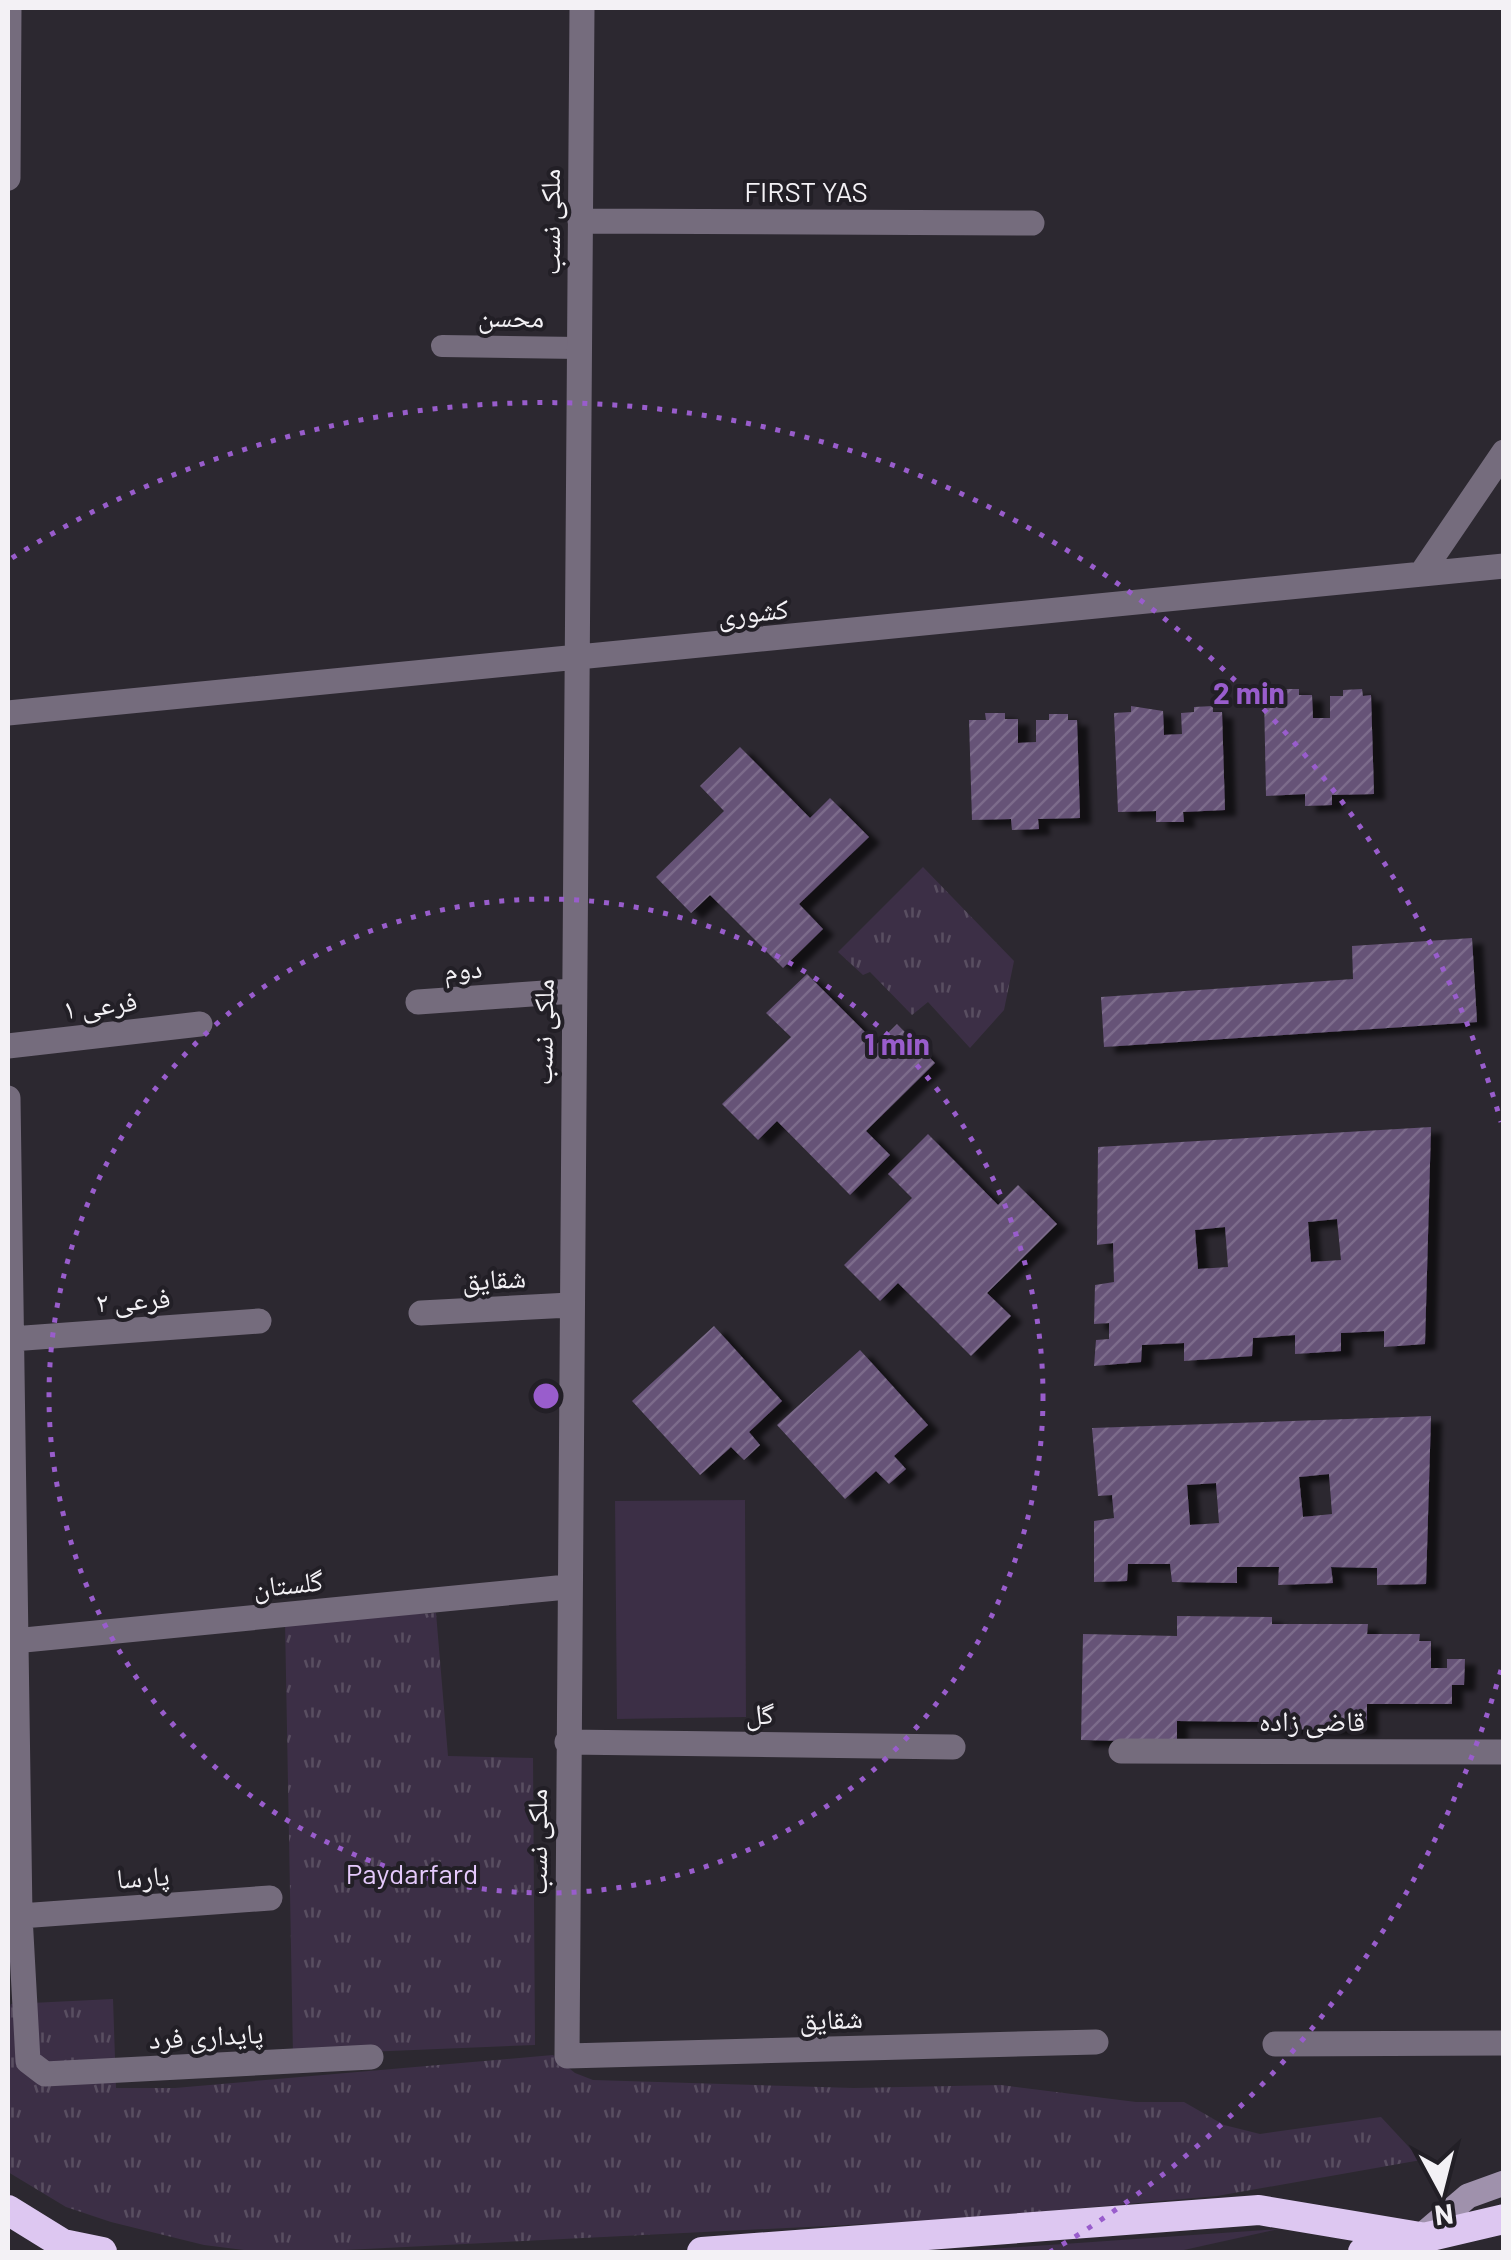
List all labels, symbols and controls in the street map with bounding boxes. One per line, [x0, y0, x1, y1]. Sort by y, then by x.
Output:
street label: ملکی نسب [532, 169, 568, 275]
street label: FIRST YAS [744, 174, 868, 208]
street label: محسن [478, 298, 544, 336]
street label: کشوری [716, 590, 791, 633]
text: 2 min [1213, 674, 1285, 710]
street label: دوم [443, 950, 483, 989]
street label: ملکی نسب [524, 978, 562, 1086]
street label: فرعی ۱ [61, 983, 139, 1027]
text: 1 min [864, 1025, 930, 1061]
street label: شقایق [461, 1259, 527, 1299]
street label: فرعی ۲ [95, 1279, 171, 1321]
centre of rings [528, 1378, 564, 1414]
street label: گلستان [251, 1562, 325, 1605]
street label: گل [746, 1696, 775, 1732]
street label: قاضی زاده [1259, 1703, 1365, 1739]
street label: ملکی نسب [519, 1789, 555, 1895]
park label: Paydarfard [346, 1856, 478, 1890]
street label: پارسا [115, 1857, 171, 1896]
street label: شقایق [798, 2000, 864, 2038]
street label: پایداری فرد [148, 2015, 264, 2056]
north arrow [1391, 2140, 1491, 2240]
text: N [1433, 2198, 1455, 2234]

